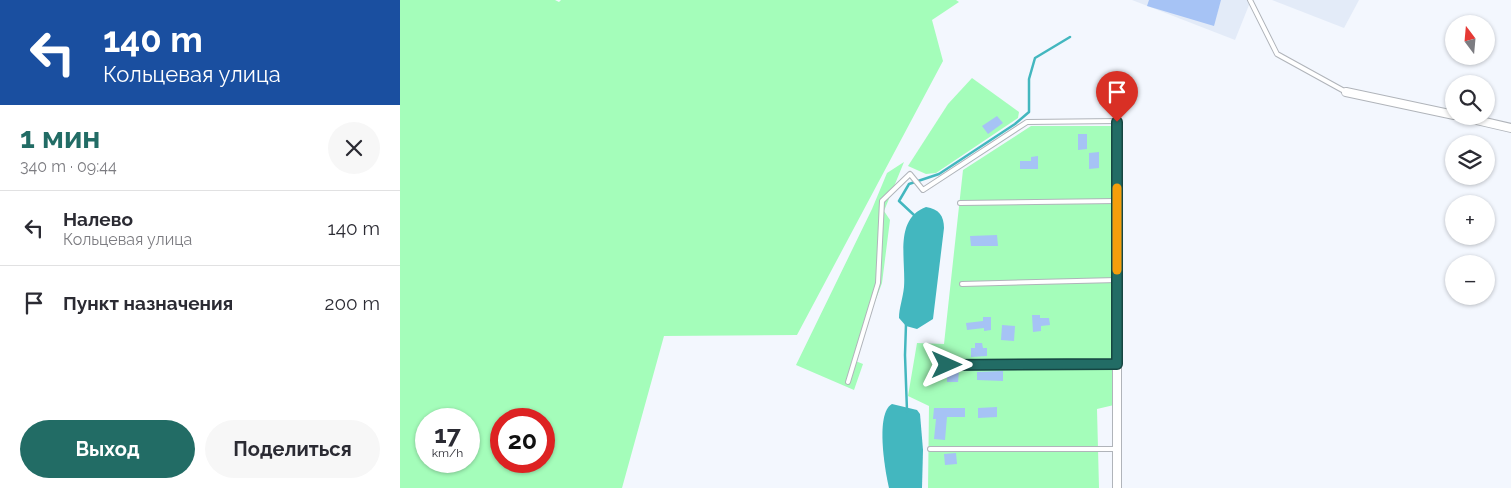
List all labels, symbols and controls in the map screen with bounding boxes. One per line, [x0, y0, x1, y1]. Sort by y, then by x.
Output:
north arrow [1445, 15, 1495, 65]
map controls [1445, 15, 1495, 305]
text: 140 m [103, 19, 203, 60]
icon: left [20, 20, 85, 85]
text: Кольцевая улица [103, 61, 281, 87]
pin [1096, 71, 1138, 122]
button: search [1445, 75, 1495, 125]
icon: arrive [1103, 78, 1131, 106]
text: 1 мин [20, 120, 100, 155]
button: close [328, 122, 380, 174]
button: layers [1445, 135, 1495, 185]
text: 340 m · 09:44 [20, 157, 117, 176]
button: + [1445, 195, 1495, 245]
text: Налево [63, 208, 133, 230]
icon: left [20, 214, 48, 242]
text: 140 m [328, 217, 380, 239]
text: Кольцевая улица [63, 230, 192, 249]
button: − [1445, 255, 1495, 305]
icon: arrive [20, 289, 48, 317]
text: Пункт назначения [63, 292, 233, 314]
text: 200 m [325, 292, 380, 314]
position arrow [920, 338, 972, 390]
speed limit sign: 20 [490, 408, 555, 473]
text: 17 [434, 419, 461, 449]
button: Выход [20, 420, 195, 478]
button: Поделиться [205, 420, 380, 478]
text: km/h [432, 446, 463, 460]

